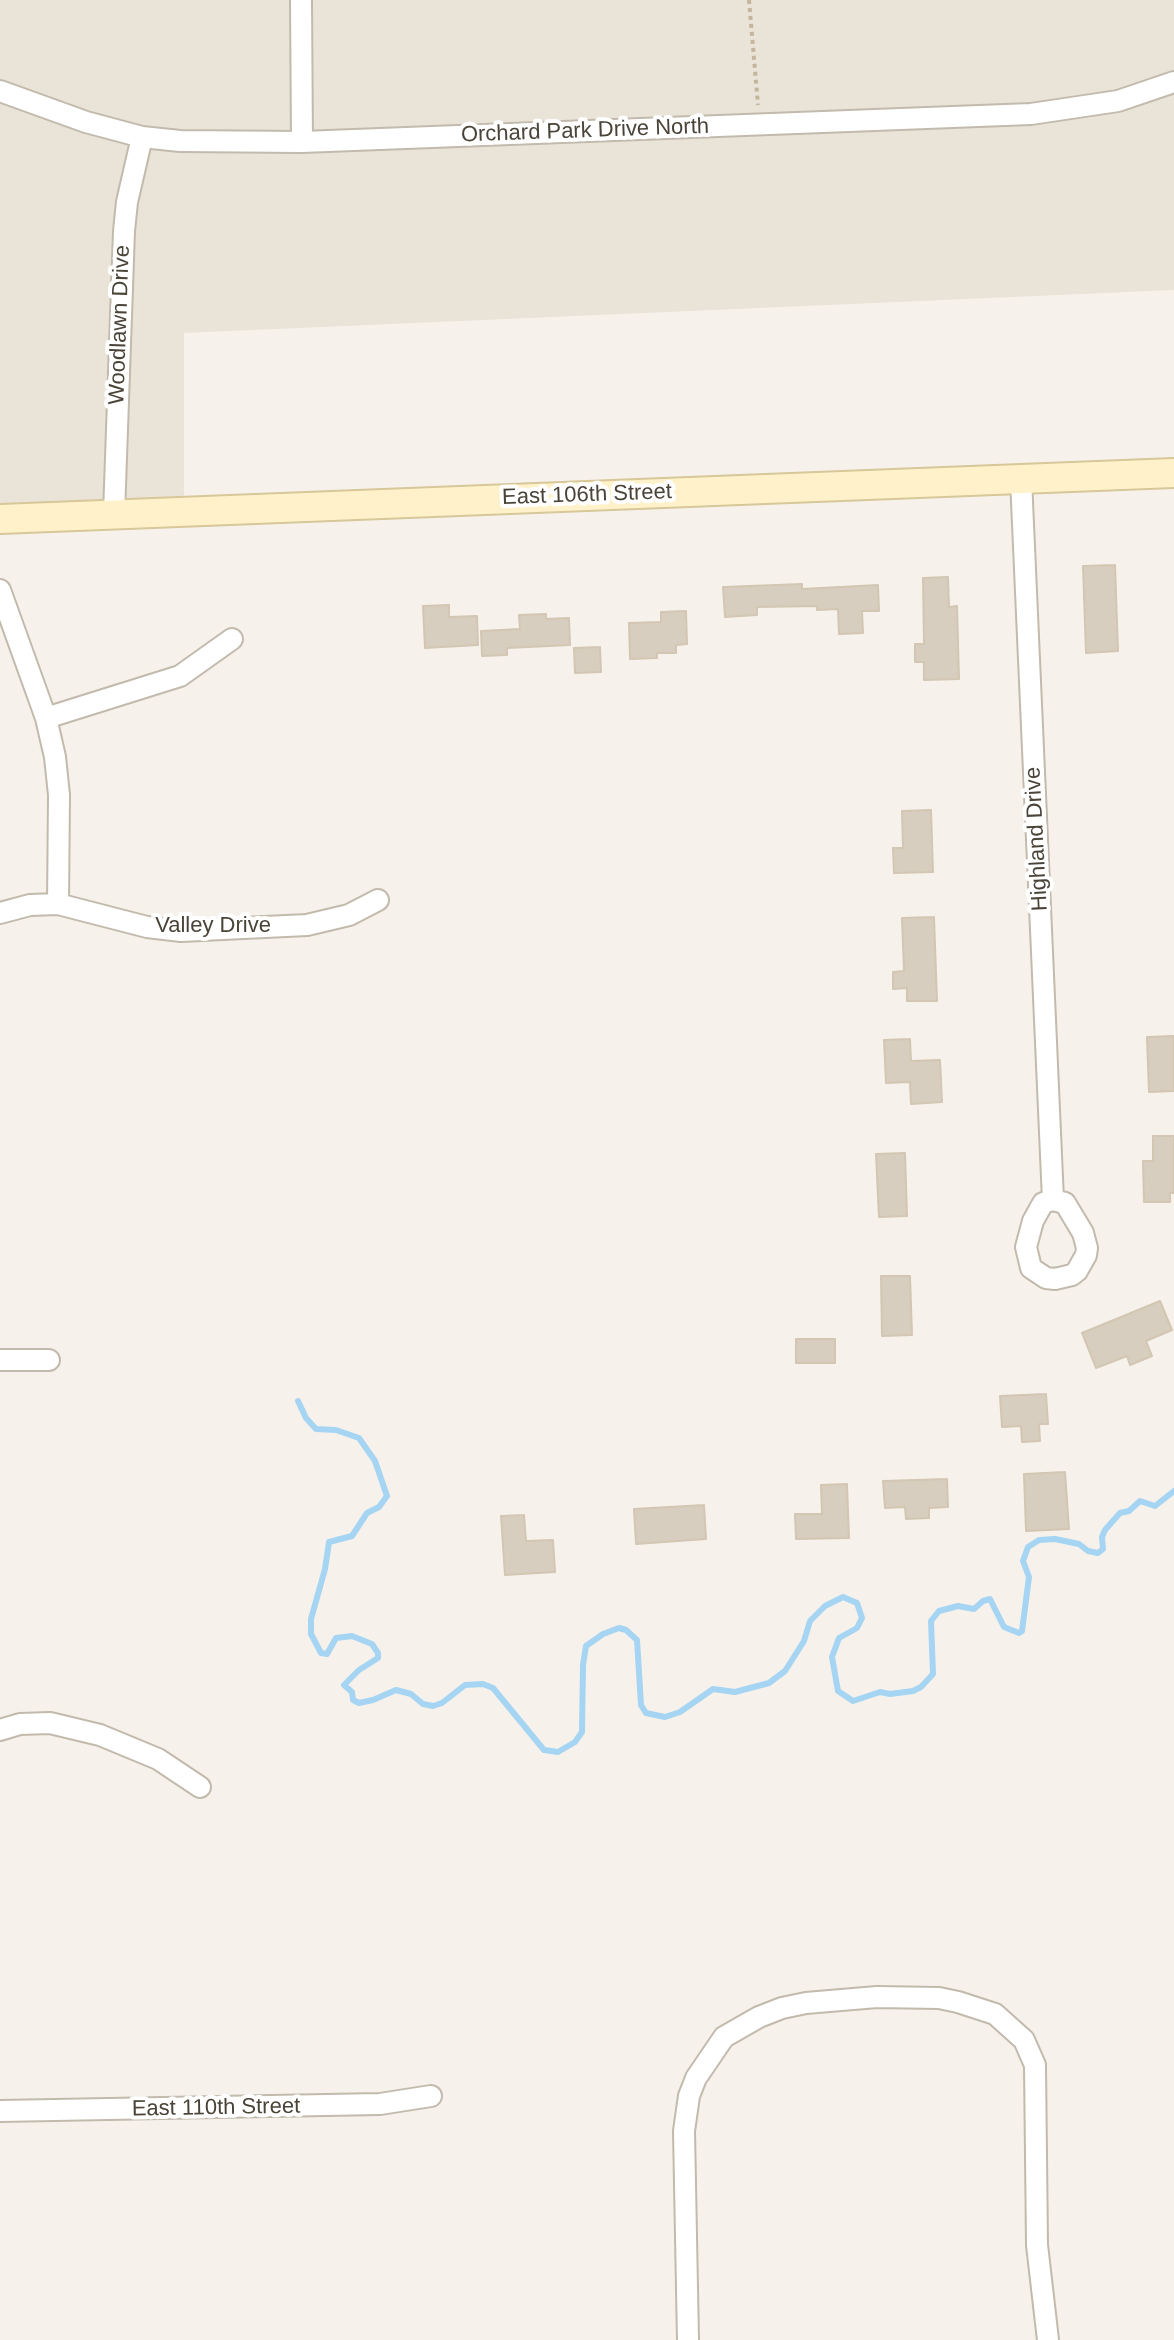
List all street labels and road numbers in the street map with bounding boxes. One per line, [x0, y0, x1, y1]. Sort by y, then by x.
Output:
street label: Orchard Park Drive North [461, 113, 709, 149]
street label: Woodlawn Drive [104, 245, 136, 405]
street label: East 106th Street [502, 479, 672, 511]
street label: Highland Drive [1020, 766, 1054, 912]
street label: Valley Drive [155, 913, 271, 939]
street label: East 110th Street [132, 2093, 300, 2123]

